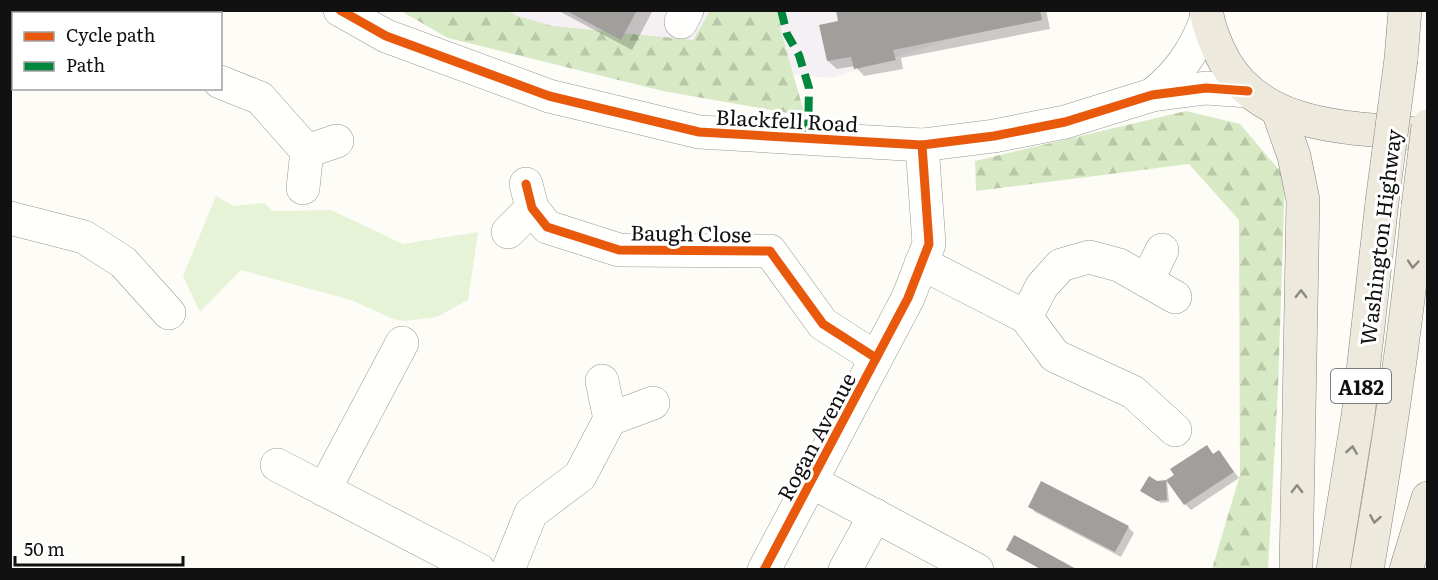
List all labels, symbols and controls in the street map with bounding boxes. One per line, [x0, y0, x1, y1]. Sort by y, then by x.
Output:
legend [12, 12, 222, 90]
text: Cycle path [66, 21, 155, 48]
text: Path [66, 51, 105, 78]
street label: Blackfell Road [715, 100, 859, 138]
street label: Washington Highway [1350, 126, 1408, 347]
street label: Baugh Close [630, 215, 752, 249]
one-way arrow [1407, 259, 1420, 269]
one-way arrow [1295, 289, 1307, 298]
street label: Rogan Avenue [768, 366, 862, 506]
road number: A182 [1331, 369, 1391, 403]
one-way arrow [1346, 445, 1358, 454]
one-way arrow [1291, 484, 1304, 493]
one-way arrow [1370, 515, 1382, 524]
scale bar [15, 529, 183, 567]
text: 50 m [24, 535, 65, 562]

